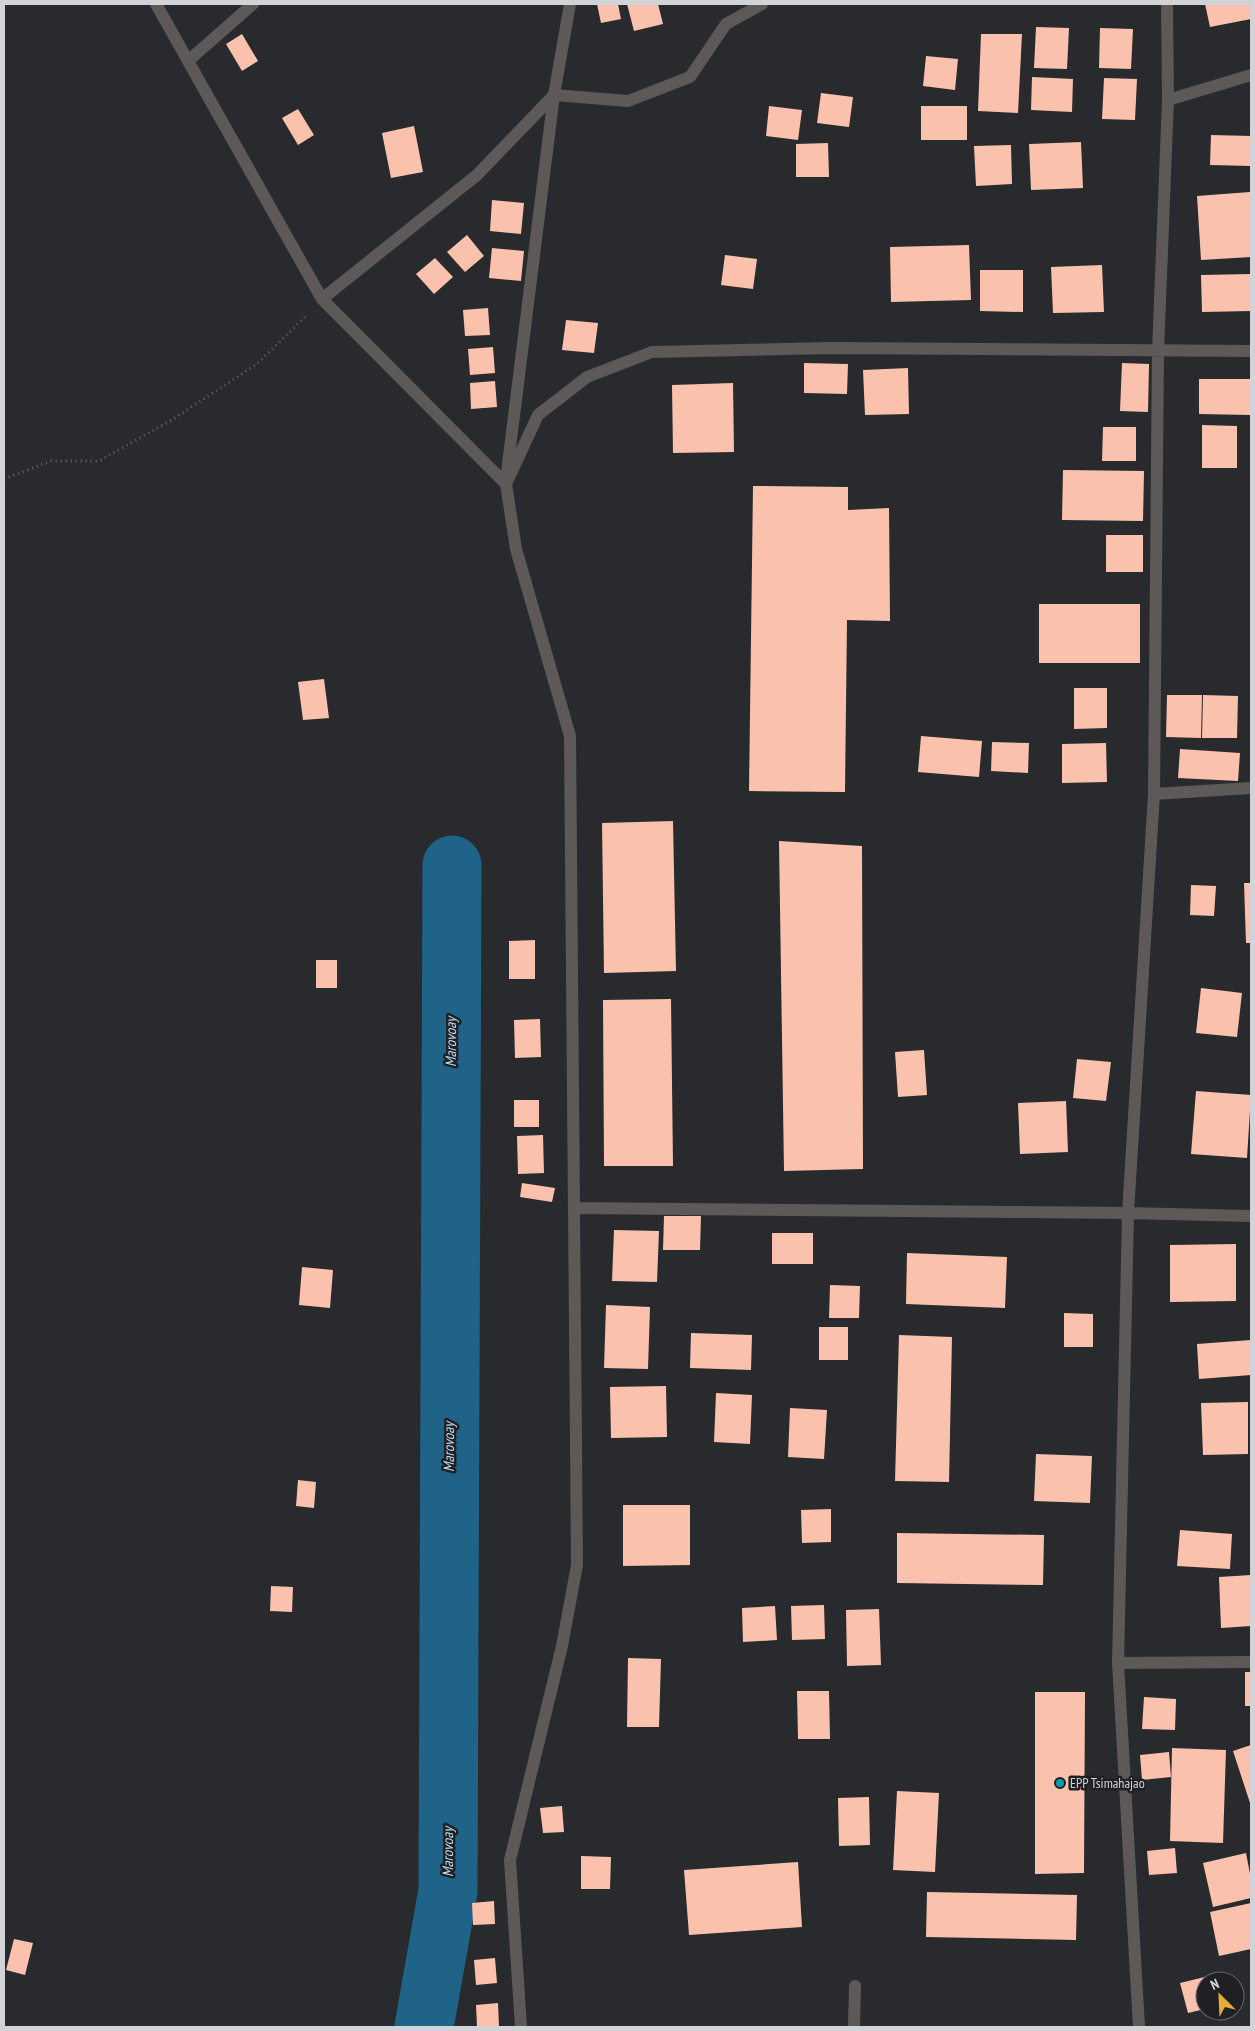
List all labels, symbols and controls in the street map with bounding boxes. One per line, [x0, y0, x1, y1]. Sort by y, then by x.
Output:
water label: Marovoay [441, 1015, 460, 1067]
water label: Marovoay [439, 1420, 458, 1472]
place label: EPP Tsimahajao [1070, 1774, 1145, 1792]
marker: EPP Tsimahajao [1054, 1777, 1066, 1789]
water label: Marovoay [438, 1825, 457, 1877]
north arrow [1195, 1971, 1245, 2021]
text: N [1208, 1974, 1222, 1994]

